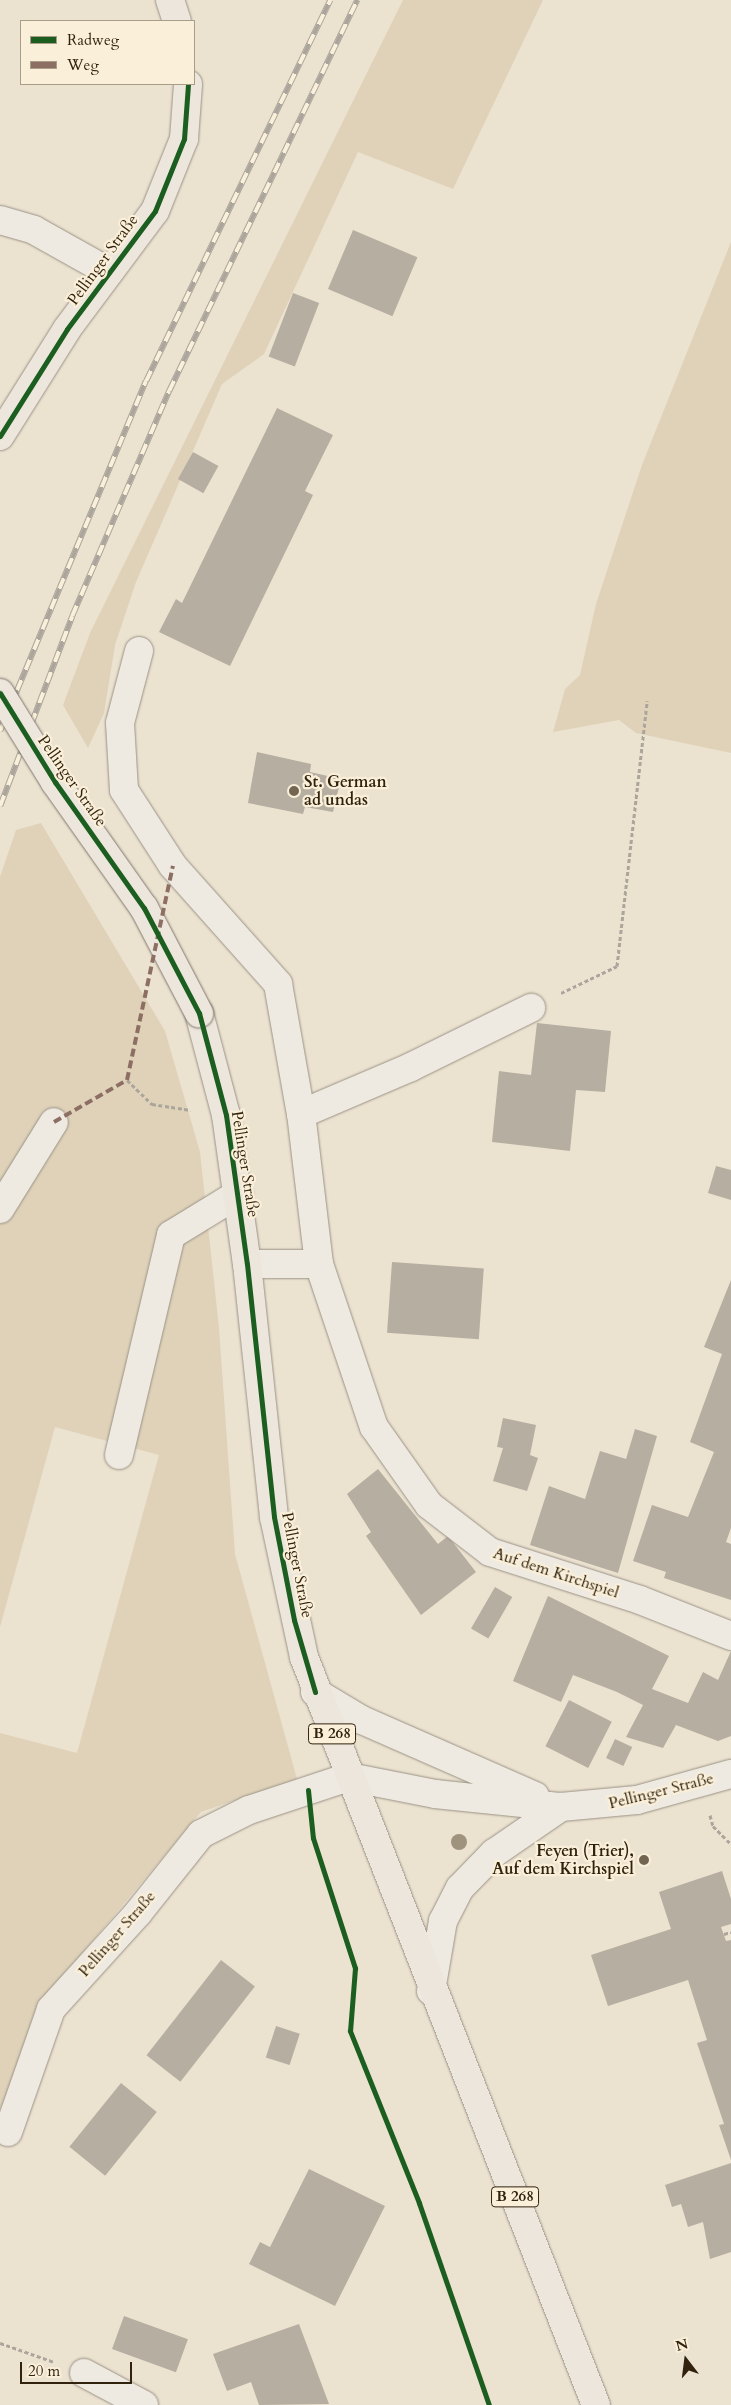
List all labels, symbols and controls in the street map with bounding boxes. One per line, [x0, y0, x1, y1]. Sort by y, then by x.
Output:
legend [20, 20, 195, 85]
text: Radweg [67, 30, 119, 50]
text: Weg [67, 55, 99, 75]
street label: Pellinger Straße [64, 211, 142, 309]
street label: Pellinger Straße [33, 731, 111, 831]
place label: St. German ad undas [304, 772, 387, 810]
marker: St. German ad undas [288, 785, 300, 797]
street label: Pellinger Straße [227, 1109, 263, 1219]
street label: Pellinger Straße [277, 1510, 317, 1620]
street label: Auf dem Kirchspiel [491, 1544, 621, 1602]
road number: B 268 [307, 1722, 357, 1746]
street label: Pellinger Straße [607, 1769, 715, 1813]
place label: Feyen (Trier), Auf dem Kirchspiel [492, 1841, 634, 1879]
marker: Feyen (Trier), Auf dem Kirchspiel [638, 1854, 650, 1866]
street label: Pellinger Straße [75, 1887, 159, 1981]
road number: B 268 [490, 2184, 540, 2210]
text: N [674, 2334, 690, 2356]
north arrow [661, 2335, 711, 2385]
scale bar [22, 2352, 135, 2384]
text: 20 m [28, 2361, 60, 2381]

